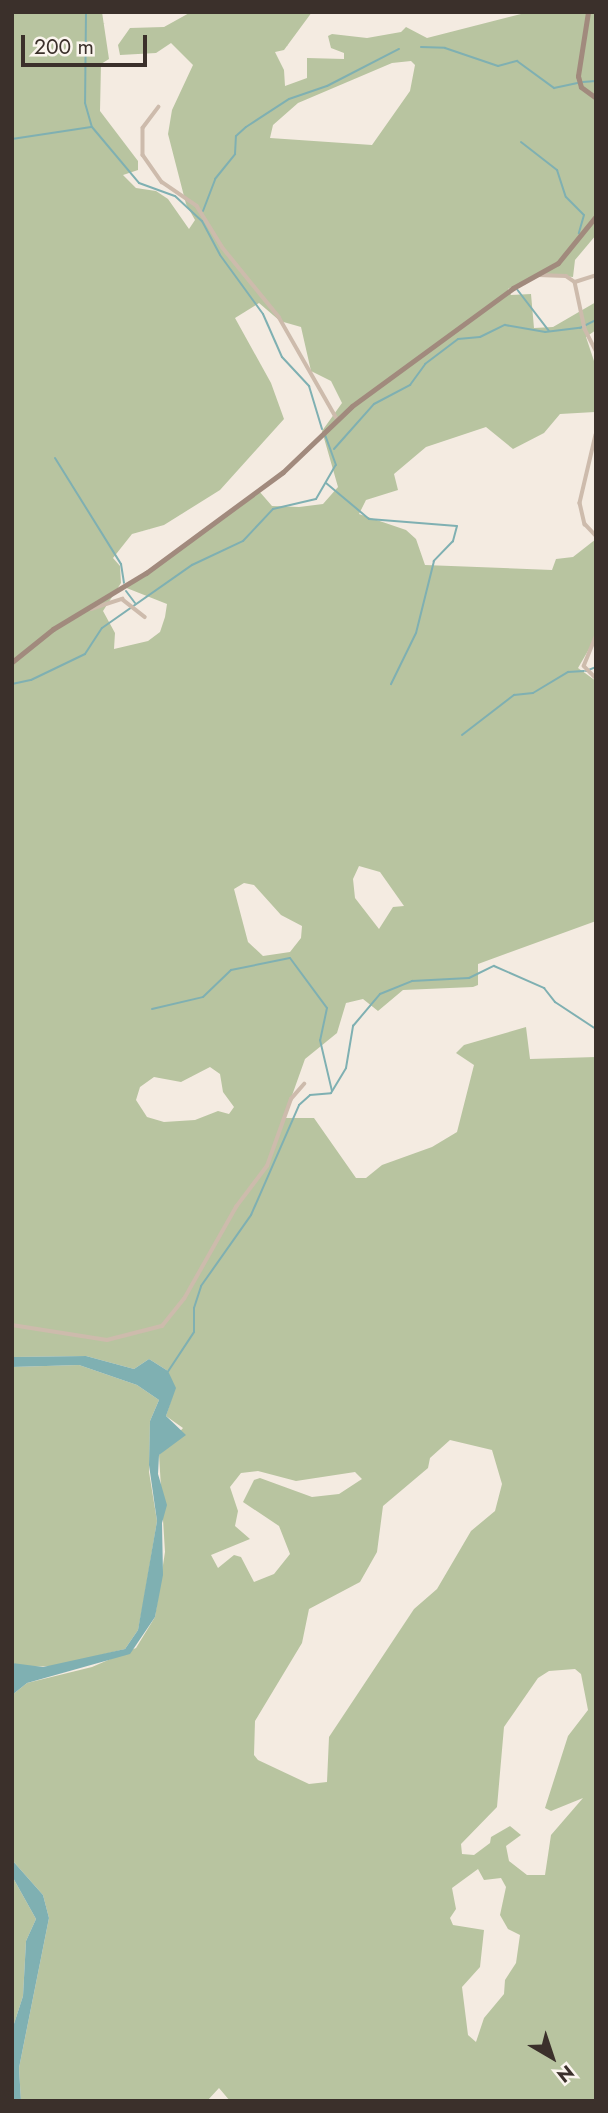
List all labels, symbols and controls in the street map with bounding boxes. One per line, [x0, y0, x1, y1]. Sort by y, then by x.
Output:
scale bar [24, 21, 150, 65]
text: 200 m [34, 32, 94, 62]
north arrow [517, 2022, 587, 2092]
text: N [551, 2058, 580, 2089]

